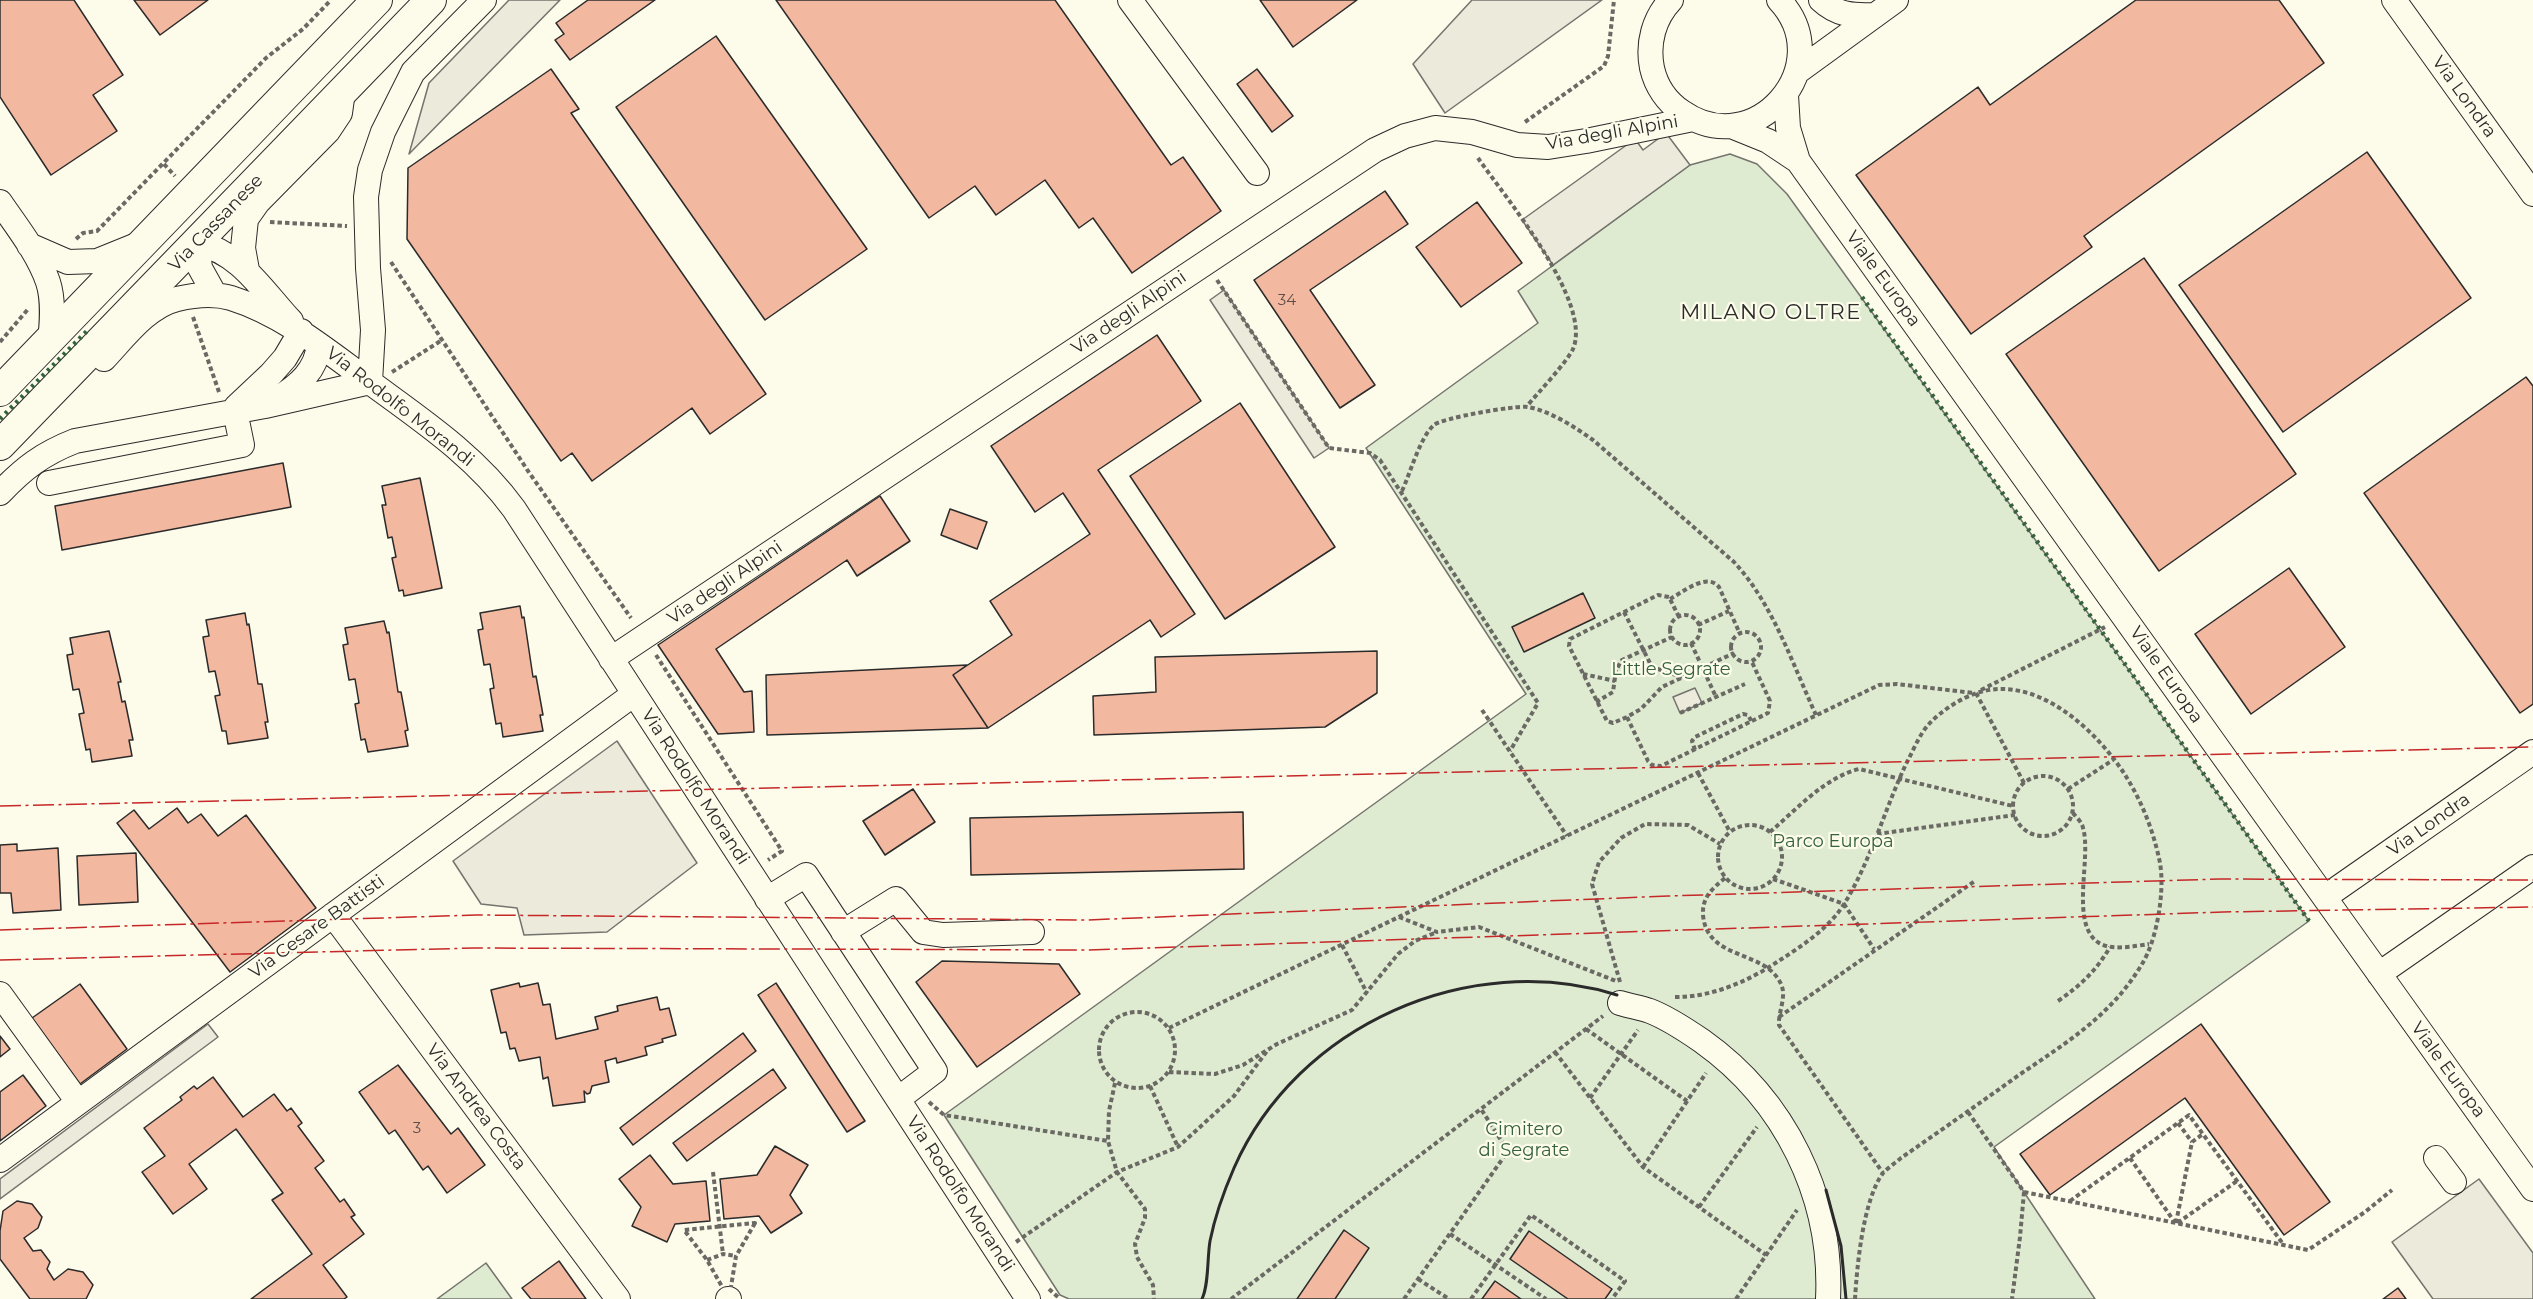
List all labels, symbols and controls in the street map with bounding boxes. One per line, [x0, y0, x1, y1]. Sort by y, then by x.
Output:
street label: Via Londra [2427, 52, 2501, 142]
street label: Via degli Alpini [1544, 111, 1680, 155]
street label: Via Cassanese [164, 170, 268, 276]
street label: Viale Europa [1841, 227, 1925, 331]
street label: Via degli Alpini [1067, 267, 1191, 359]
house number: 34 [1278, 292, 1296, 310]
district label: MILANO OLTRE [1680, 300, 1862, 326]
street label: Via Rodolfo Morandi [322, 343, 478, 471]
street label: Via degli Alpini [663, 537, 787, 629]
street label: Viale Europa [2125, 622, 2207, 728]
park label: Little Segrate [1611, 659, 1731, 681]
street label: Via Rodolfo Morandi [636, 705, 754, 869]
street label: Via Londra [2384, 789, 2474, 861]
park label: Parco Europa [1772, 831, 1894, 853]
street label: Via Cesare Battisti [245, 871, 389, 983]
street label: Viale Europa [2406, 1018, 2490, 1122]
street label: Via Andrea Costa [421, 1040, 531, 1174]
street label: Via Rodolfo Morandi [901, 1112, 1019, 1276]
park label: Cimitero di Segrate [1479, 1119, 1569, 1162]
house number: 3 [413, 1120, 421, 1138]

